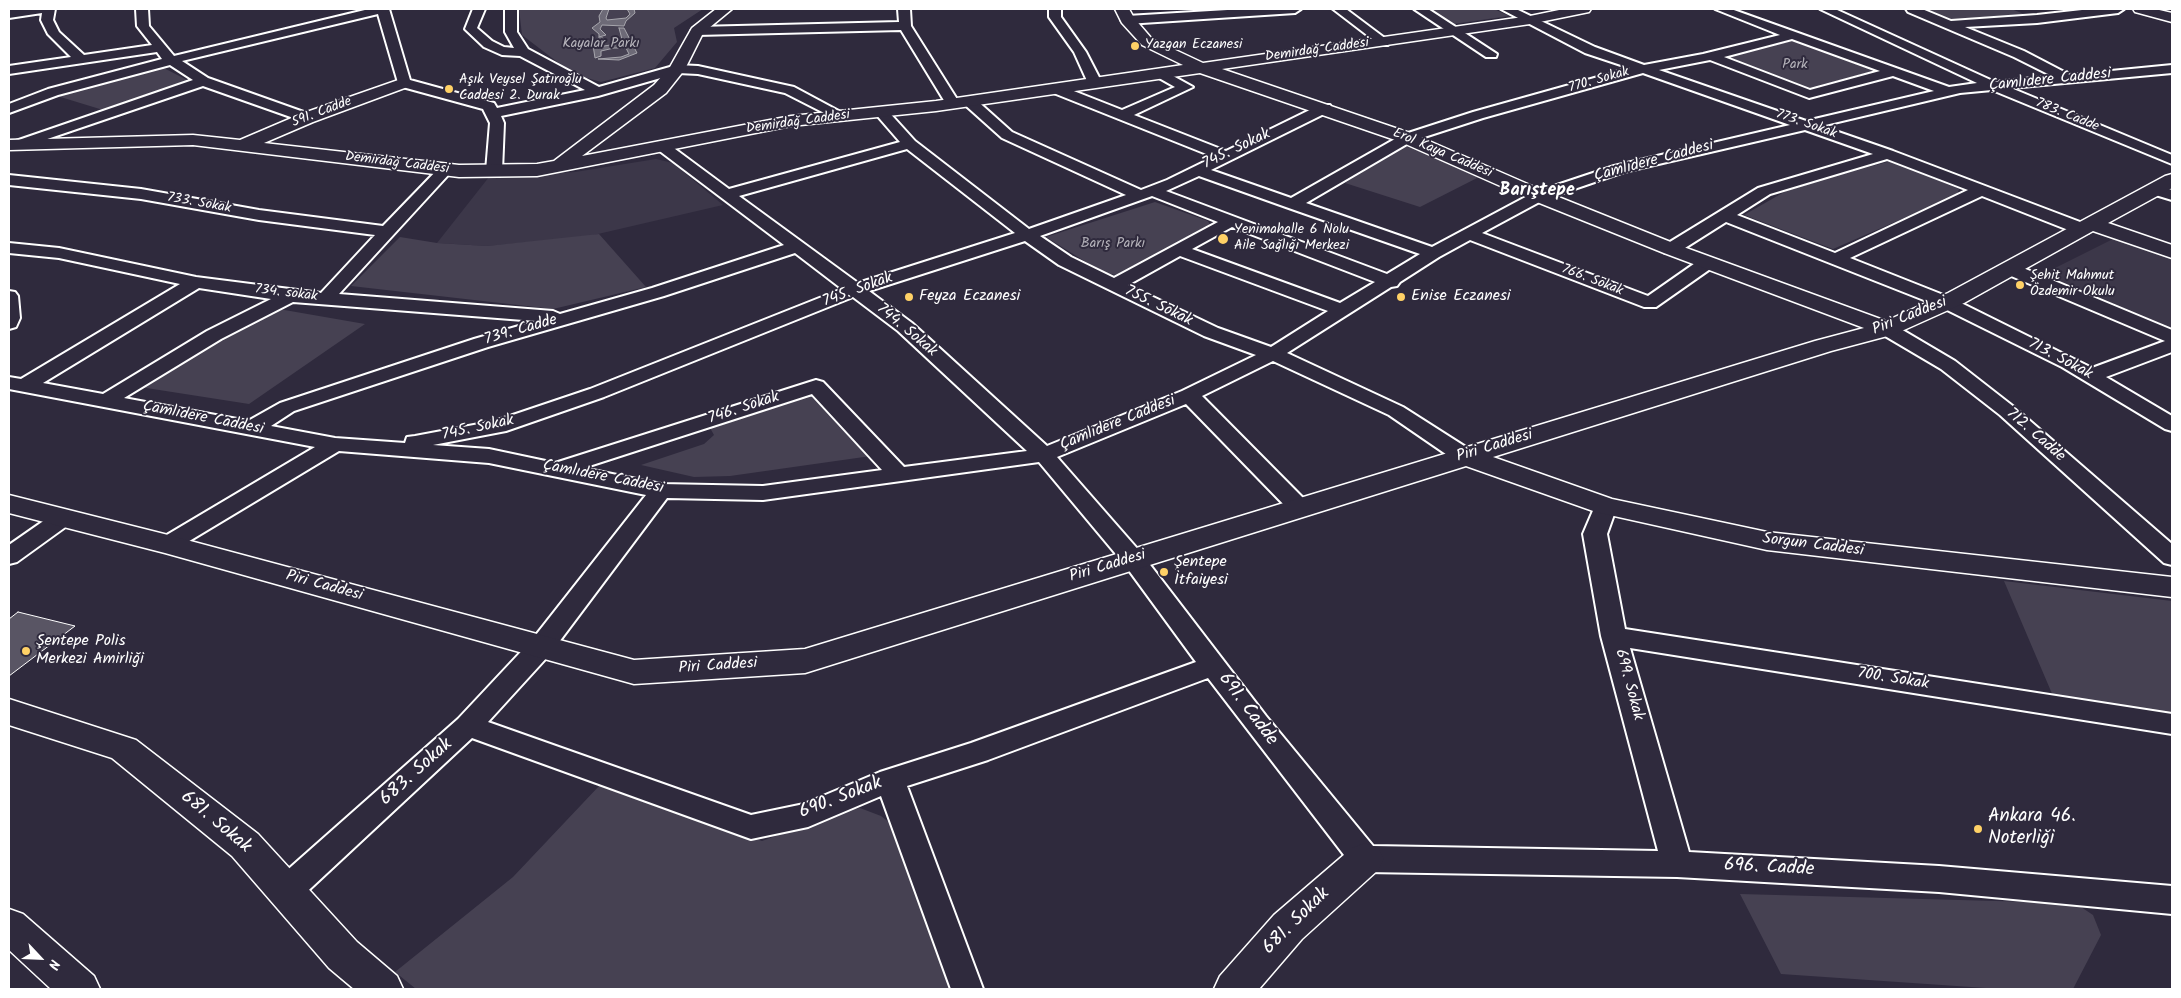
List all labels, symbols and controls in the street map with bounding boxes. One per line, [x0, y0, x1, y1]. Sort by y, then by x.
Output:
street label: Demirdağ Caddesi [1264, 35, 1370, 67]
park label: Kayalar Parkı [562, 37, 640, 53]
place label: Yazgan Eczanesi [1145, 38, 1242, 54]
marker: Yazgan Eczanesi [1129, 40, 1141, 52]
park label: Park [1782, 58, 1808, 74]
street label: 770. Sokak [1567, 64, 1631, 98]
street label: Çamlıdere Caddesi [1988, 65, 2112, 97]
place label: Aşık Veysel Şatıroğlu Caddesi 2. Durak [459, 73, 582, 105]
marker: Aşık Veysel Şatıroğlu Caddesi 2. Durak [443, 83, 455, 95]
street label: 591. Cadde [290, 94, 354, 132]
street label: 783. Cadde [2033, 96, 2101, 136]
street label: Demirdağ Caddesi [745, 107, 851, 139]
street label: 773. Sokak [1773, 107, 1839, 143]
street label: 745. Sokak [1200, 125, 1274, 175]
street label: Erol Kaya Caddesi [1390, 125, 1494, 183]
street label: Çamlıdere Caddesi [1592, 137, 1716, 187]
street label: Demirdağ Caddesi [344, 149, 450, 179]
district label: Barıştepe [1499, 181, 1575, 203]
street label: 733. Sokak [166, 190, 232, 218]
place label: Yenimahalle 6 Nolu Aile Sağlığı Merkezi [1234, 223, 1349, 256]
marker: Yenimahalle 6 Nolu Aile Sağlığı Merkezi [1216, 232, 1230, 246]
park label: Barış Parkı [1081, 237, 1145, 253]
street label: 766. Sokak [1559, 262, 1625, 300]
street label: 745. Sokak [820, 269, 896, 313]
place label: Şehit Mahmut Özdemir Okulu [2030, 269, 2115, 302]
marker: Şehit Mahmut Özdemir Okulu [2014, 279, 2026, 291]
street label: 734. sokak [254, 282, 318, 306]
street label: 755. Sokak [1121, 282, 1195, 332]
place label: Feyza Eczanesi [919, 287, 1020, 307]
place label: Enise Eczanesi [1411, 287, 1511, 307]
marker: Feyza Eczanesi [903, 291, 915, 303]
marker: Enise Eczanesi [1395, 291, 1407, 303]
street label: Piri Caddesi [1870, 293, 1950, 341]
street label: 744. Sokak [872, 300, 940, 362]
street label: 739. Cadde [482, 311, 560, 351]
street label: 713. Sokak [2025, 335, 2095, 385]
street label: 746. Sokak [706, 389, 782, 429]
street label: Çamlıdere Caddesi [1057, 392, 1179, 456]
street label: Çamlıdere Caddesi [141, 398, 265, 440]
street label: 712. Cadde [2001, 405, 2069, 467]
street label: 745. Sokak [440, 412, 516, 446]
street label: Piri Caddesi [1454, 426, 1536, 468]
street label: Çamlıdere Caddesi [541, 457, 665, 499]
street label: Sorgun Caddesi [1761, 530, 1865, 562]
street label: Piri Caddesi [1067, 546, 1149, 588]
place label: Şentepe İtfaiyesi [1174, 553, 1228, 591]
marker: Şentepe İtfaiyesi [1158, 566, 1170, 578]
street label: Piri Caddesi [283, 568, 365, 606]
place label: Şentepe Polis Merkezi Amirliği [36, 632, 144, 670]
marker: Şentepe Polis Merkezi Amirliği [20, 645, 32, 657]
street label: 699. Sokak [1609, 647, 1647, 723]
street label: Piri Caddesi [678, 655, 758, 679]
street label: 700. Sokak [1856, 665, 1930, 695]
street label: 691. Cadde [1212, 669, 1282, 751]
street label: 683. Sokak [376, 734, 458, 812]
street label: 690. Sokak [796, 773, 886, 825]
street label: 681. Sokak [175, 787, 255, 859]
place label: Ankara 46. Noterliği [1988, 807, 2076, 851]
marker: Ankara 46. Noterliği [1972, 823, 1984, 835]
street label: 696. Cadde [1723, 855, 1815, 883]
street label: 681. Sokak [1259, 884, 1335, 960]
north arrow [15, 933, 65, 983]
text: N [42, 956, 65, 973]

